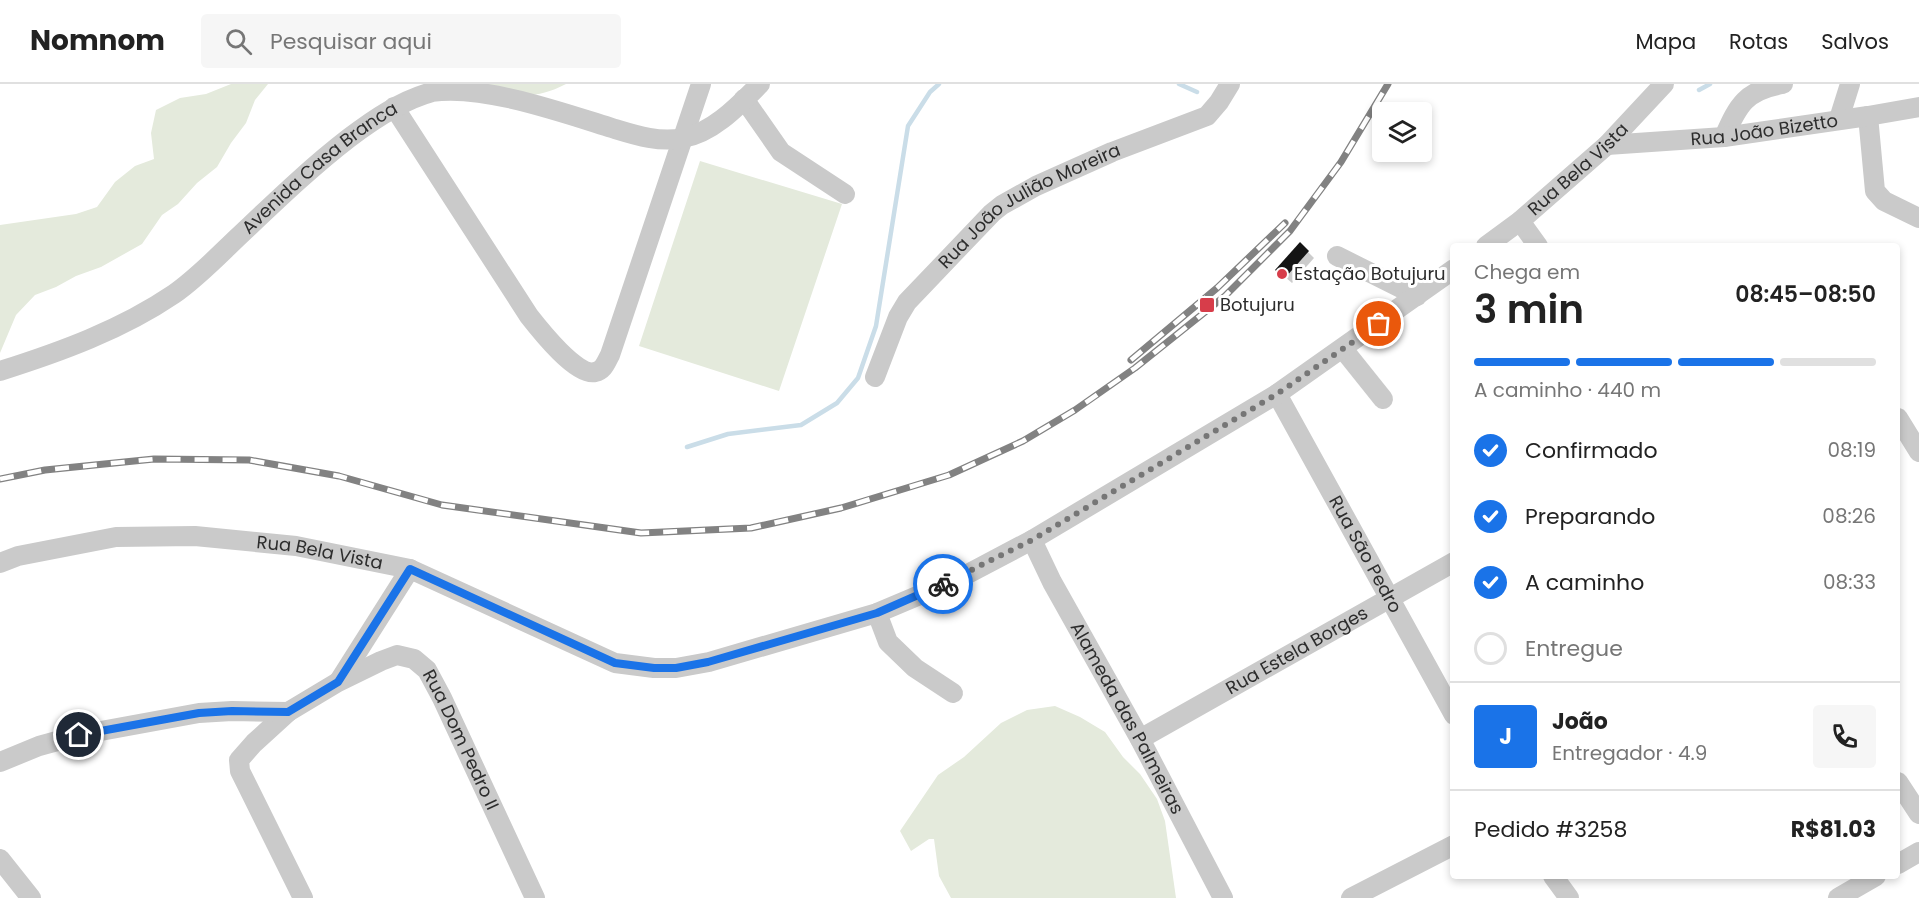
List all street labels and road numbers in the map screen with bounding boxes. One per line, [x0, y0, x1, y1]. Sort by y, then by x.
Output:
street label: Avenida Casa Branca [236, 95, 402, 239]
street label: Rua João Bizetto [1690, 108, 1840, 151]
street label: Rua Bela Vista [1522, 117, 1634, 221]
street label: Rua João Julião Moreira [932, 137, 1124, 274]
street label: Rua São Pedro [1323, 491, 1408, 617]
street label: Rua Bela Vista [255, 529, 385, 575]
street label: Rua Estela Borges [1221, 600, 1372, 700]
street label: Alameda das Palmeiras [1065, 617, 1190, 818]
street label: Rua Dom Pedro II [417, 665, 505, 814]

